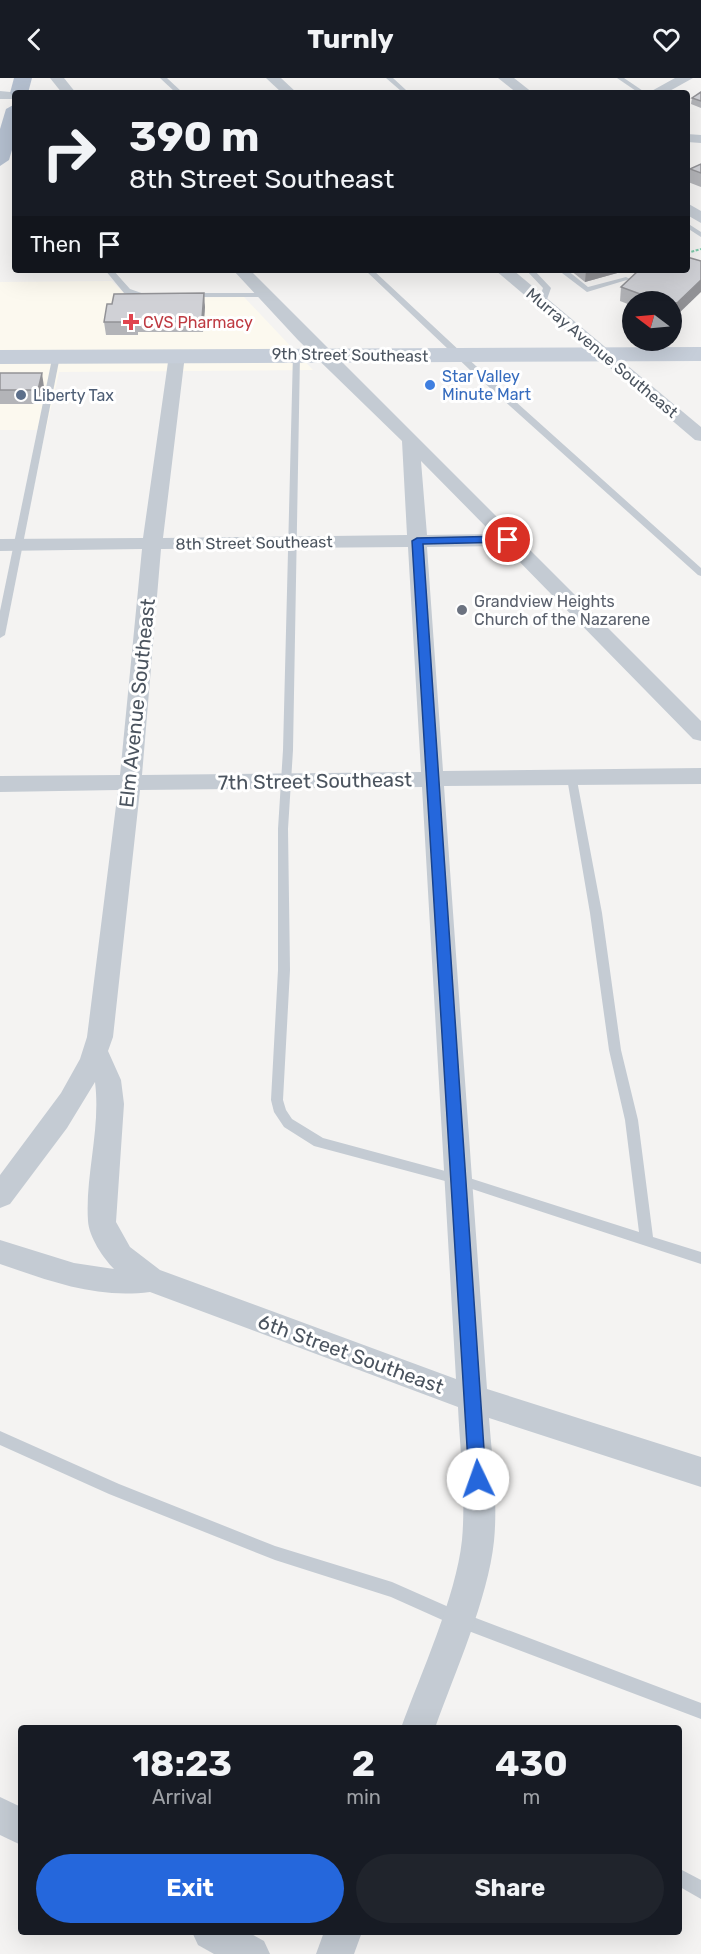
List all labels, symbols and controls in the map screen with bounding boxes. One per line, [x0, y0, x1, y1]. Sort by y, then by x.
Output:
icon: back [18, 23, 51, 56]
text: Turnly [307, 23, 394, 55]
icon: heart [650, 23, 683, 56]
text: 390 m [129, 112, 260, 162]
icon: right [30, 114, 108, 192]
text: 8th Street Southeast [129, 163, 394, 195]
icon: arrive [93, 228, 126, 261]
text: Then [30, 231, 81, 258]
street label: Murray Avenue Southeast [522, 284, 682, 422]
north arrow [622, 291, 682, 351]
map controls [622, 291, 682, 351]
place label: CVS Pharmacy [143, 313, 253, 332]
marker: CVS Pharmacy [124, 315, 138, 329]
street label: 9th Street Southeast [272, 344, 428, 366]
place label: Star Valley Minute Mart [442, 367, 531, 404]
marker: Star Valley Minute Mart [423, 378, 437, 392]
place label: Liberty Tax [33, 386, 114, 405]
marker: Liberty Tax [14, 388, 28, 402]
pin [482, 514, 533, 565]
icon: arrive [491, 523, 524, 556]
street label: 8th Street Southeast [175, 532, 333, 554]
place label: Grandview Heights Church of the Nazarene [474, 592, 650, 629]
street label: Elm Avenue Southeast [114, 597, 160, 809]
marker: Grandview Heights Church of the Nazarene [455, 603, 469, 617]
street label: 7th Street Southeast [218, 767, 412, 795]
street label: 6th Street Southeast [255, 1309, 447, 1399]
position arrow [446, 1447, 510, 1511]
text: 18:23 [132, 1742, 232, 1785]
text: 2 [352, 1742, 375, 1785]
text: 430 [495, 1742, 568, 1785]
text: Arrival [152, 1785, 212, 1809]
text: min [346, 1785, 381, 1809]
text: m [523, 1785, 540, 1809]
button: Exit [36, 1854, 344, 1923]
button: Share [356, 1854, 664, 1923]

